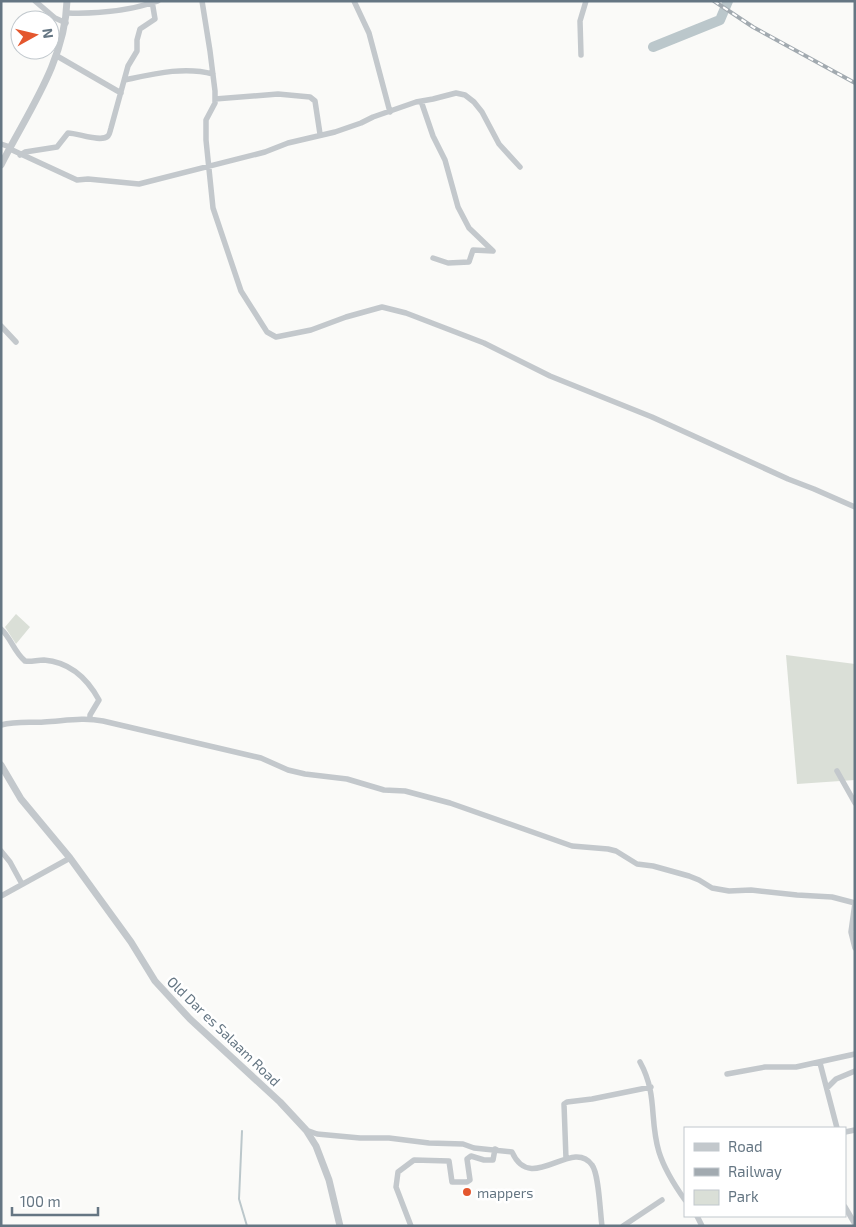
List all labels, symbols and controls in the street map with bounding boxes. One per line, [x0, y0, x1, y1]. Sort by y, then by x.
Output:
north arrow [10, 10, 60, 60]
text: N [39, 27, 57, 39]
street label: Old Dar es Salaam Road [164, 973, 284, 1089]
legend [684, 1127, 846, 1217]
text: Road [728, 1137, 763, 1155]
text: Railway [728, 1162, 782, 1180]
scale bar [12, 1184, 99, 1216]
place label: mappers [477, 1184, 533, 1201]
marker: mappers [461, 1186, 473, 1198]
text: Park [728, 1187, 759, 1205]
text: 100 m [20, 1192, 61, 1210]

